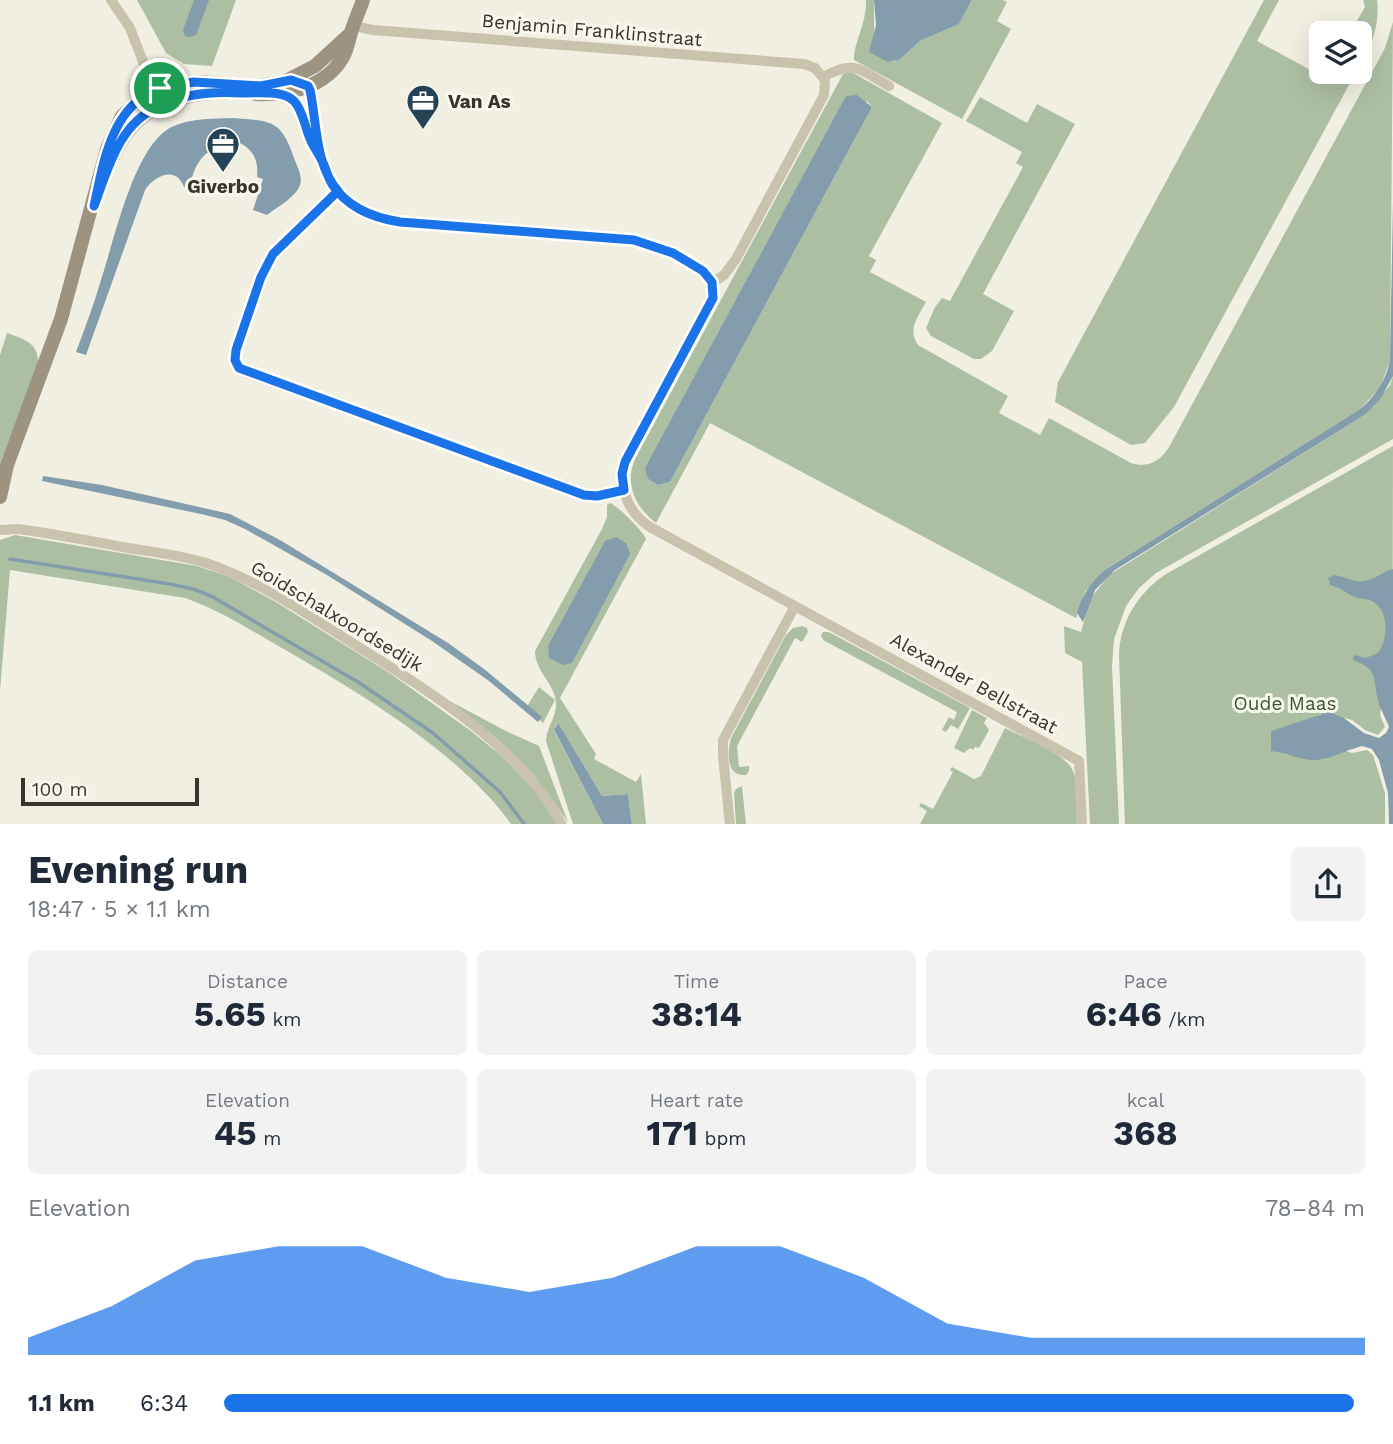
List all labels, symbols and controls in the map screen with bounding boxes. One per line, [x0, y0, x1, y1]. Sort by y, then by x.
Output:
street label: Benjamin Franklinstraat [481, 9, 703, 51]
map controls [1309, 21, 1372, 84]
button: layers [1309, 21, 1372, 84]
pin [130, 58, 190, 118]
icon: arrive [141, 69, 179, 107]
office icon: Van As [404, 82, 442, 131]
place label: Van As [448, 90, 511, 113]
office icon: Giverbo [204, 125, 242, 174]
place label: Giverbo [187, 175, 259, 198]
street label: Goidschalxoordsedijk [247, 555, 427, 677]
street label: Alexander Bellstraat [886, 627, 1062, 739]
park label: Oude Maas [1234, 692, 1336, 715]
scale bar [21, 776, 200, 807]
text: 100 m [32, 778, 88, 801]
button: share [1291, 847, 1365, 921]
text: Evening run [28, 848, 248, 892]
text: 18:47 · 5 × 1.1 km [28, 896, 211, 923]
text: Distance [207, 970, 288, 993]
text: Time [674, 970, 719, 993]
text: Pace [1124, 970, 1167, 993]
text: 5.65 [194, 993, 266, 1035]
text: 38:14 [651, 993, 742, 1035]
text: 6:46 [1086, 993, 1162, 1035]
text: km [266, 1008, 301, 1031]
text: /km [1162, 1008, 1205, 1031]
text: Elevation [205, 1089, 290, 1112]
text: Heart rate [650, 1089, 743, 1112]
text: kcal [1127, 1089, 1164, 1112]
text: 45 [214, 1112, 257, 1154]
text: 171 [647, 1112, 698, 1154]
text: 368 [1113, 1112, 1178, 1154]
text: m [257, 1127, 281, 1150]
text: bpm [698, 1127, 746, 1150]
text: Elevation [28, 1195, 131, 1222]
text: 78–84 m [1265, 1195, 1365, 1222]
text: 1.1 km [28, 1390, 95, 1417]
text: 6:34 [140, 1390, 188, 1417]

